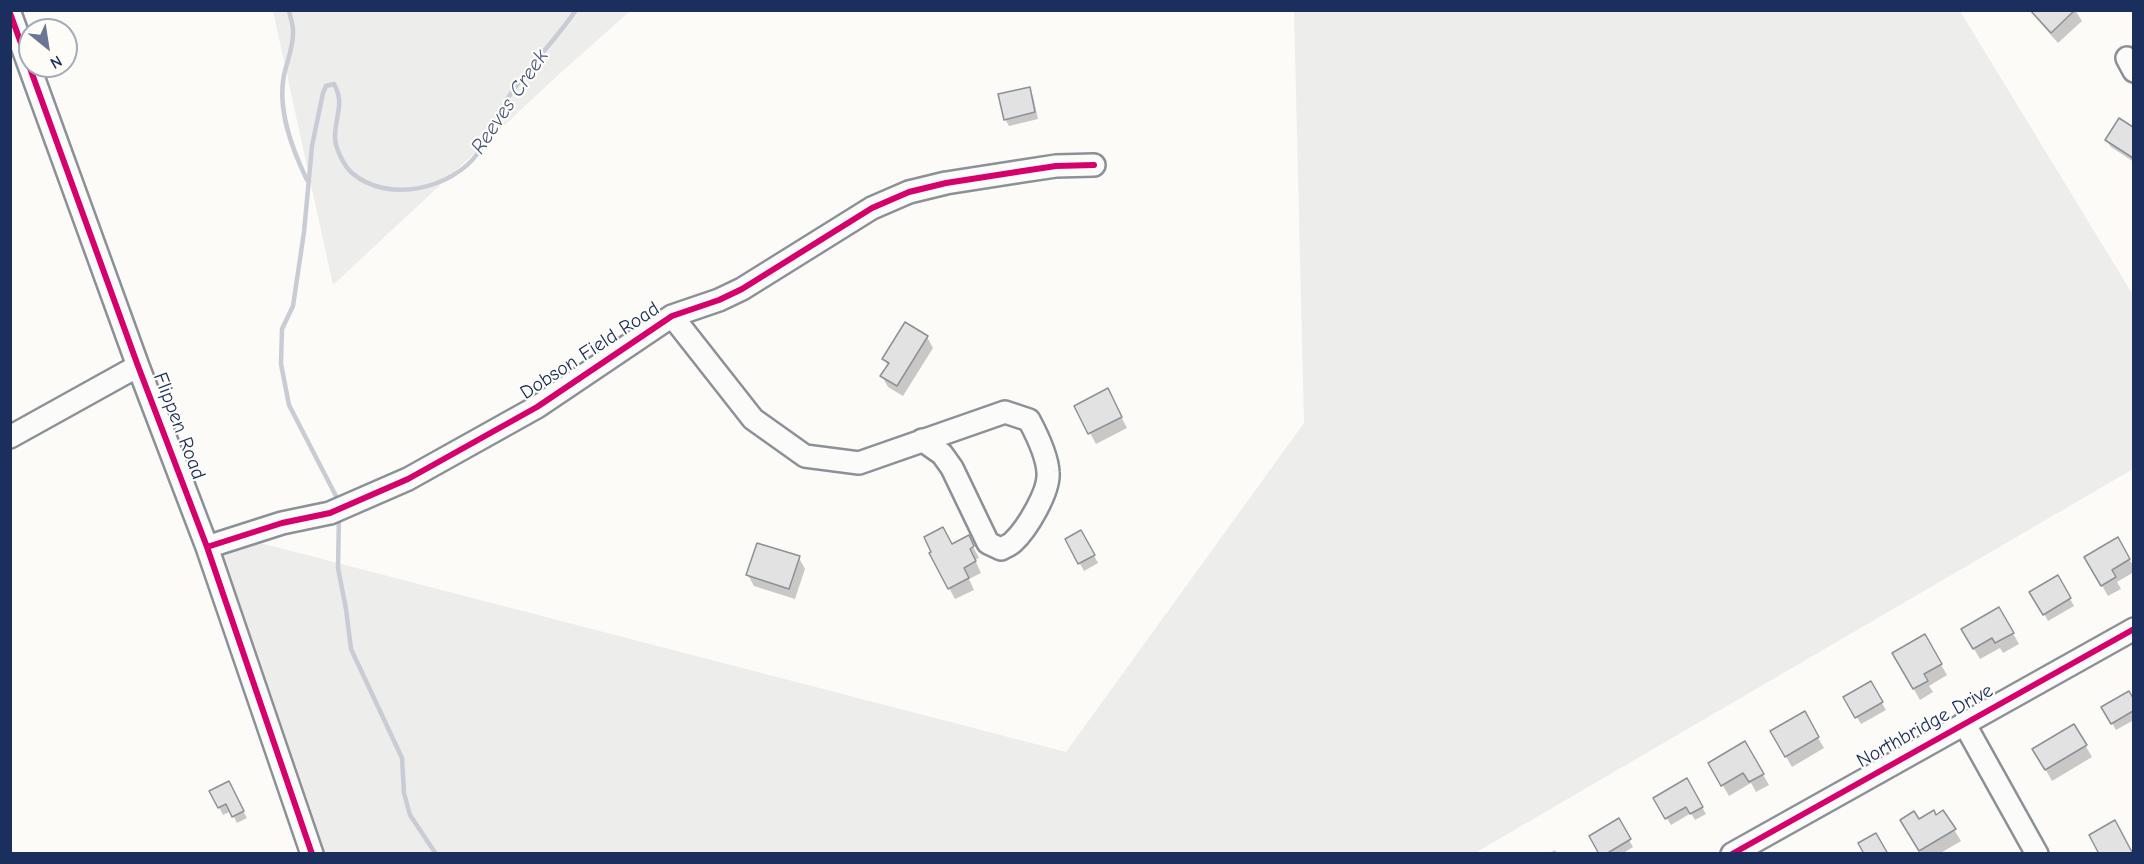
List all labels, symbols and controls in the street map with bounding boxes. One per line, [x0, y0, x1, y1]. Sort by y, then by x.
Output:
north arrow [18, 18, 78, 78]
water label: Reeves Creek [466, 45, 554, 159]
text: N [47, 51, 65, 72]
street label: Dobson Field Road [516, 297, 664, 405]
street label: Flippen Road [148, 369, 210, 483]
street label: Northbridge Drive [1853, 679, 1997, 773]

